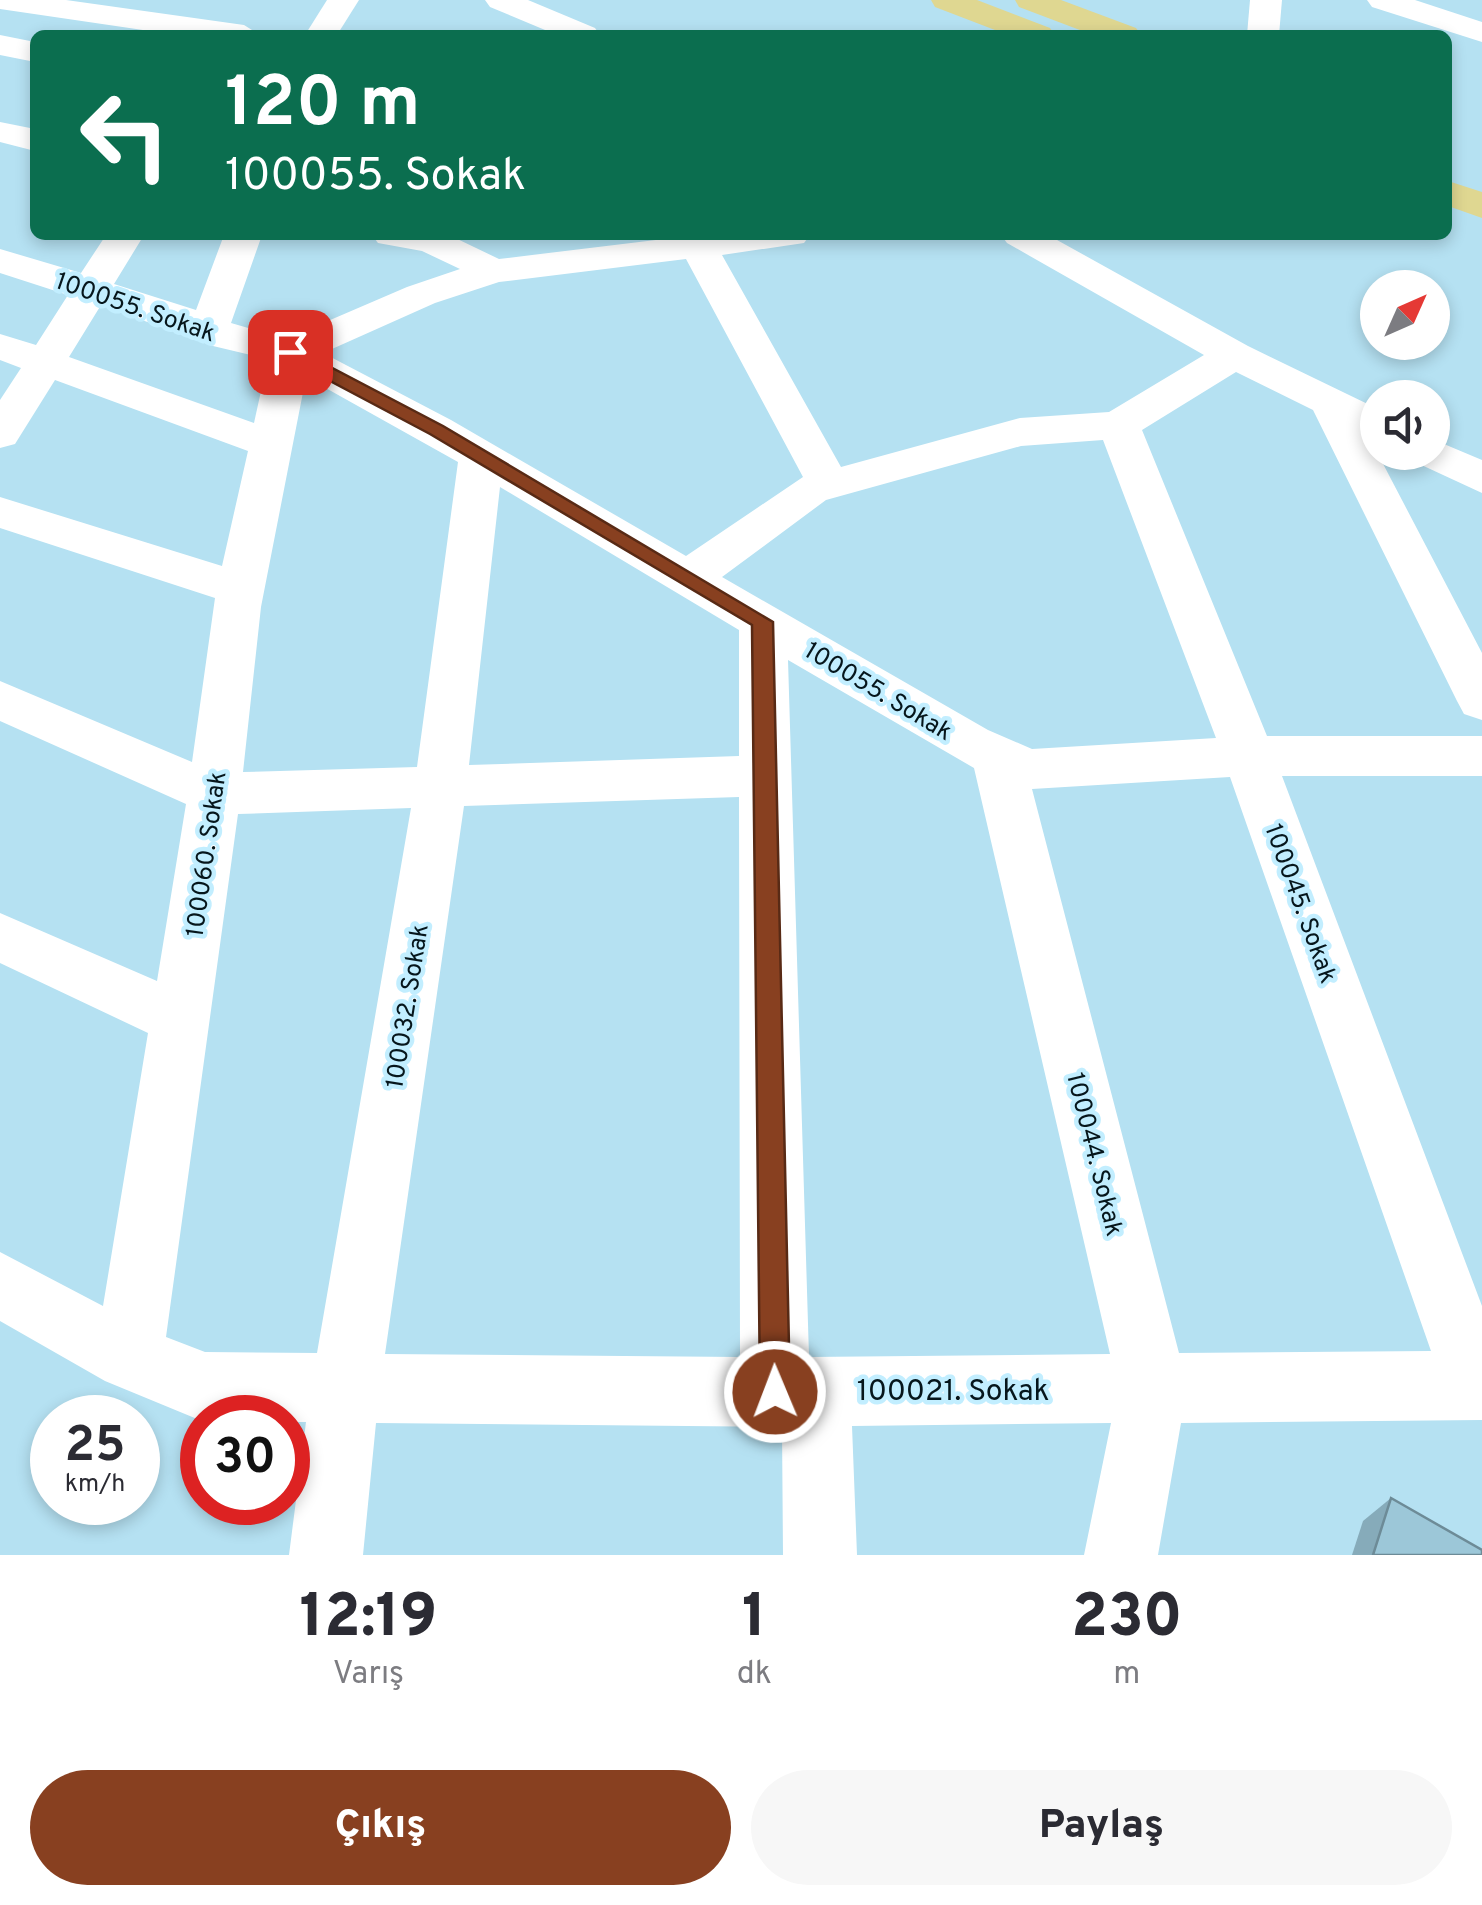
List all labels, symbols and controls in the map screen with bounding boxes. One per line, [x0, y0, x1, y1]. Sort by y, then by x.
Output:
text: 120 m [225, 62, 421, 151]
icon: left [60, 70, 190, 200]
text: 100055. Sokak [225, 149, 526, 206]
street label: 100055. Sokak [51, 266, 219, 351]
north arrow [1360, 270, 1450, 360]
map controls [1360, 270, 1450, 470]
pin [248, 310, 333, 395]
icon: arrive [263, 325, 318, 380]
button: sound [1360, 380, 1450, 470]
street label: 100055. Sokak [798, 636, 957, 749]
street label: 100060. Sokak [180, 769, 235, 939]
street label: 100045. Sokak [1256, 820, 1343, 988]
street label: 100032. Sokak [380, 922, 438, 1091]
street label: 100044. Sokak [1057, 1070, 1129, 1240]
position arrow [723, 1340, 827, 1444]
street label: 100021. Sokak [857, 1374, 1049, 1411]
speed limit sign: 30 [180, 1395, 310, 1525]
text: 25 [64, 1416, 126, 1479]
text: km/h [65, 1469, 125, 1501]
text: 12:19 [299, 1582, 437, 1658]
text: 1 [742, 1582, 767, 1658]
text: 230 [1071, 1582, 1183, 1658]
text: Varış [333, 1655, 404, 1695]
text: dk [737, 1655, 772, 1695]
text: m [1113, 1655, 1140, 1695]
button: Çıkış [30, 1770, 731, 1885]
button: Paylaş [751, 1770, 1452, 1885]

